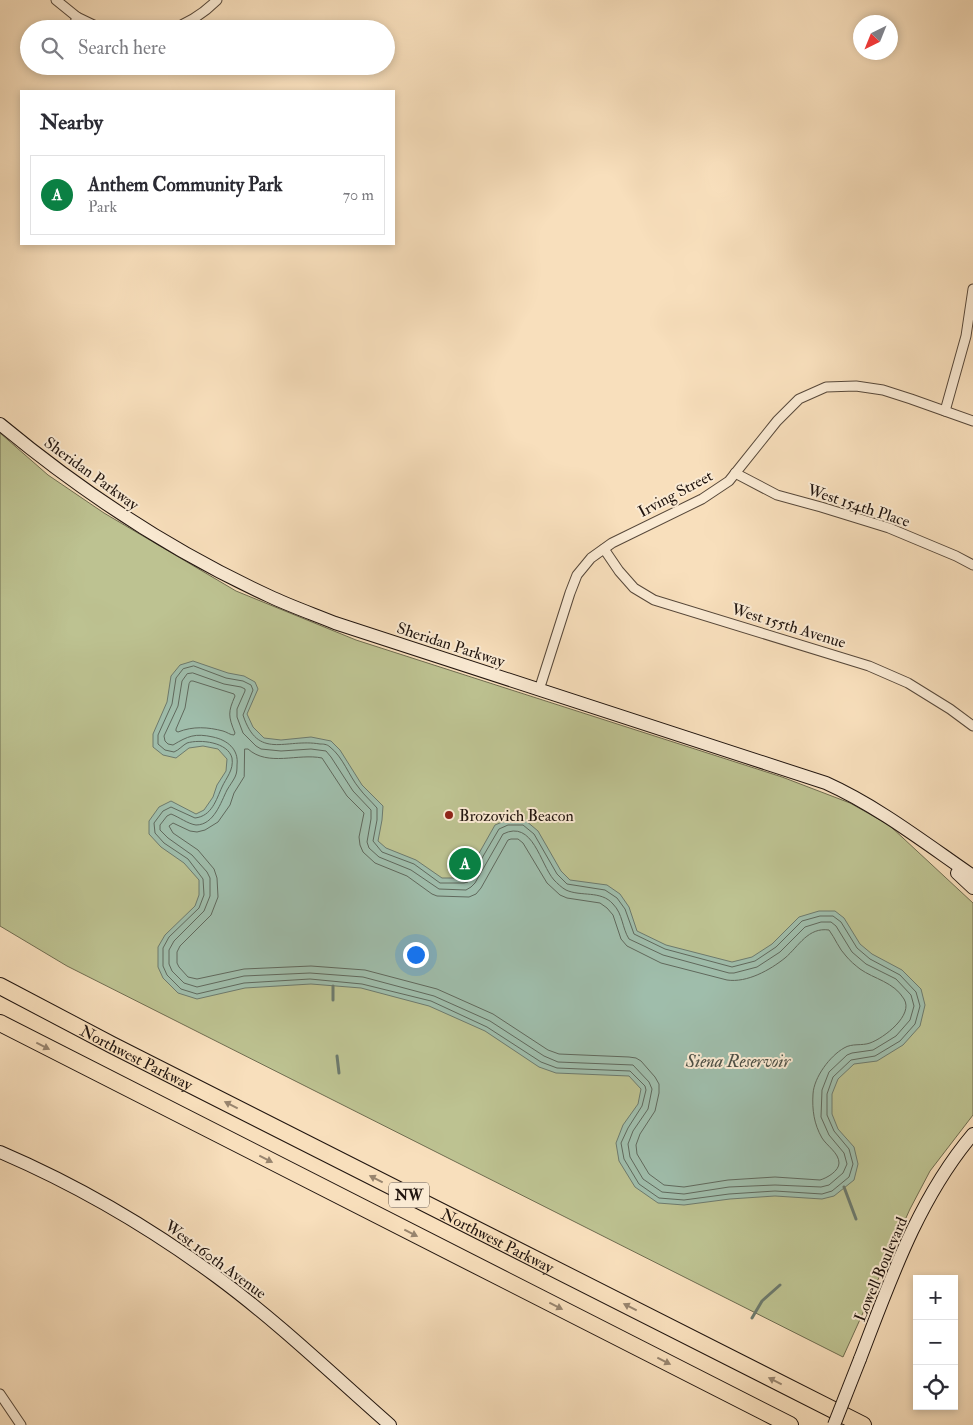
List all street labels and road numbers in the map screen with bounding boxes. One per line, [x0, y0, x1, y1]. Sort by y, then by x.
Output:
street label: Sheridan Parkway [40, 433, 144, 516]
street label: Irving Street [635, 466, 716, 522]
street label: West 154th Place [804, 480, 913, 532]
street label: West 155th Avenue [728, 599, 849, 653]
street label: Sheridan Parkway [394, 618, 508, 672]
street label: Northwest Parkway [76, 1021, 197, 1096]
road number: NW [389, 1182, 429, 1208]
street label: Northwest Parkway [438, 1204, 558, 1278]
street label: Lowell Boulevard [850, 1214, 912, 1325]
street label: West 160th Avenue [160, 1216, 270, 1304]

